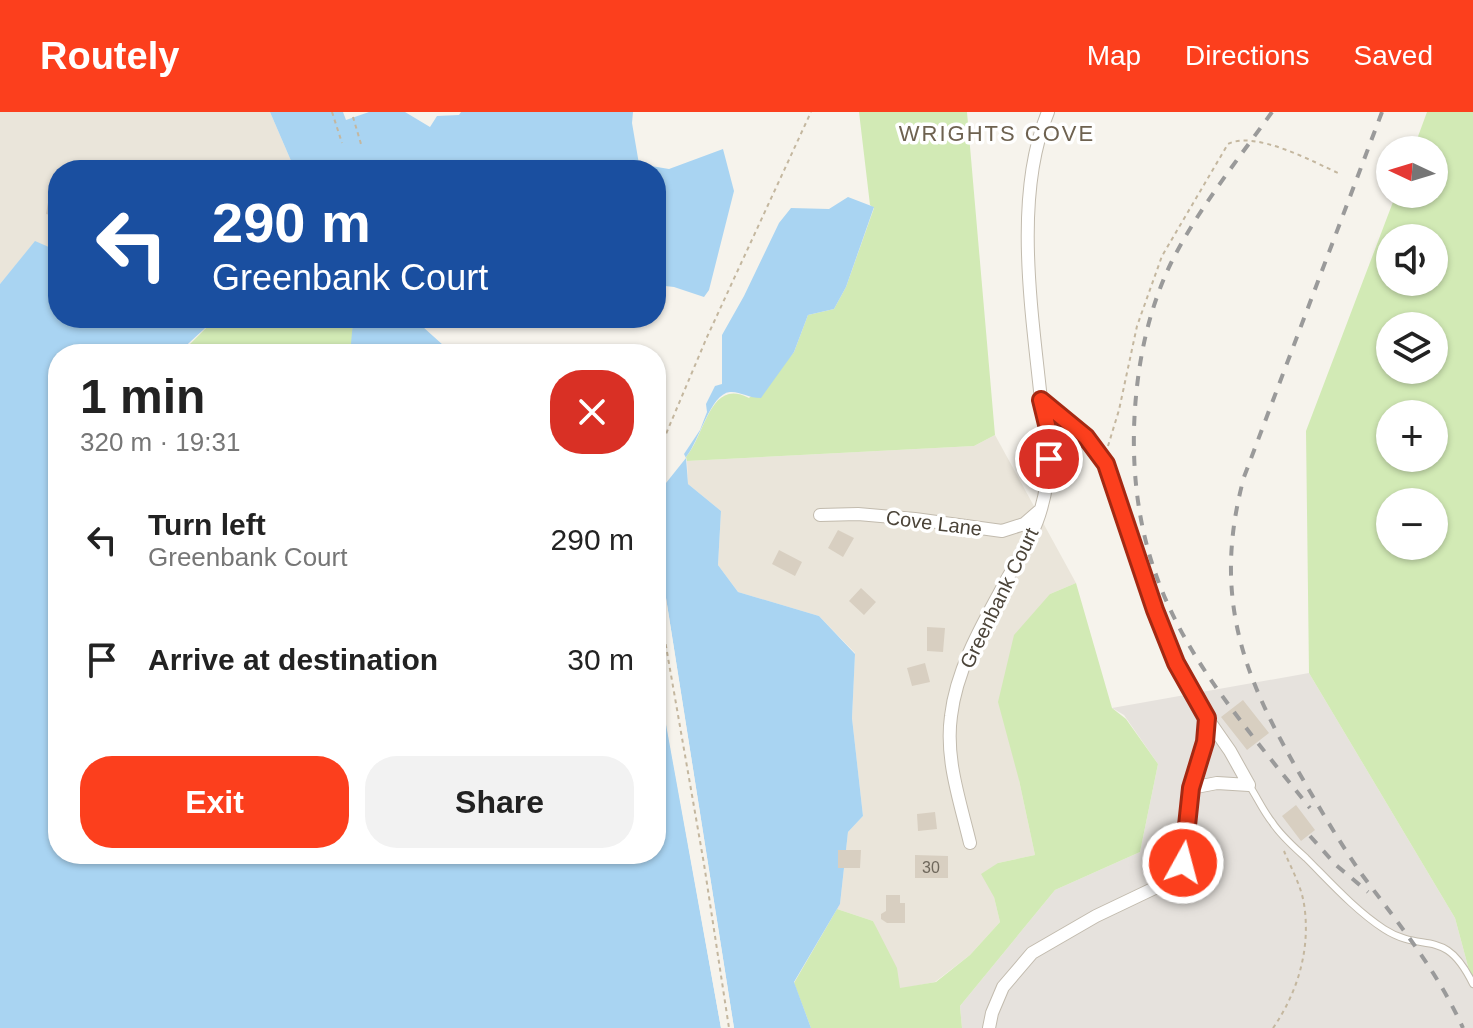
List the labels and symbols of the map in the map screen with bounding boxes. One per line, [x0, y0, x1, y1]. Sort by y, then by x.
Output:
district label: WRIGHTS COVE [899, 121, 1095, 146]
north arrow [1376, 136, 1448, 208]
pin [1015, 425, 1083, 493]
street label: Cove Lane [885, 506, 983, 540]
street label: Greenbank Court [955, 524, 1043, 672]
position arrow [1141, 821, 1225, 905]
house number: 30 [922, 859, 940, 876]

